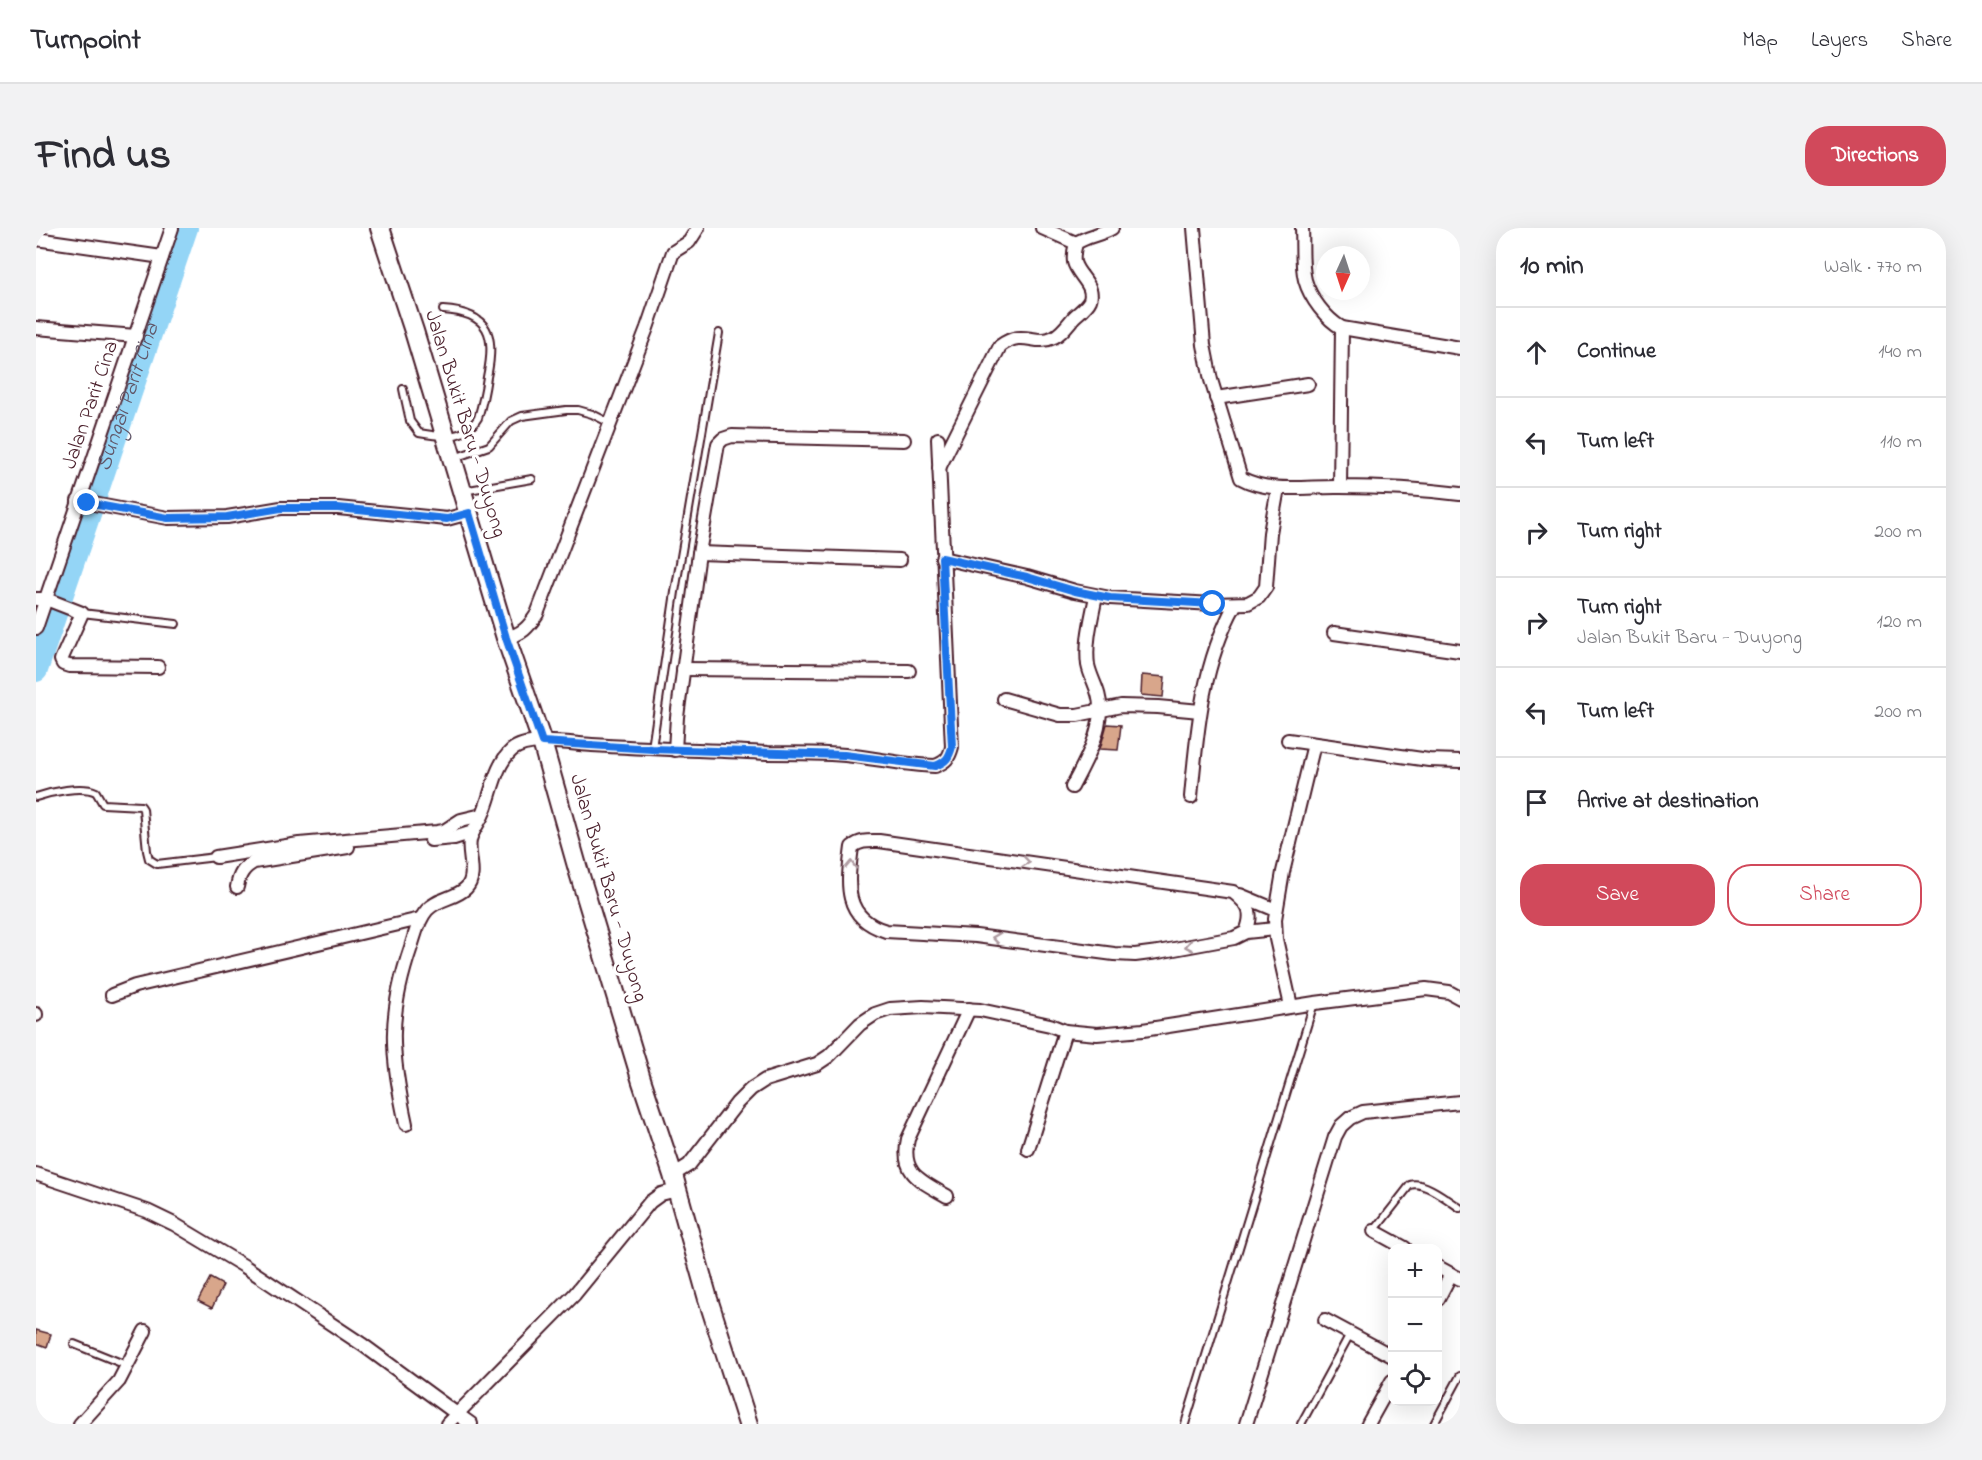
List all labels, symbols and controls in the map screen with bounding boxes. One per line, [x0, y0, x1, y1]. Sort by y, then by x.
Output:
text: Turnpoint [30, 21, 141, 62]
text: Map [1742, 26, 1778, 56]
text: Layers [1811, 26, 1868, 56]
text: Share [1901, 26, 1952, 56]
text: Find us [36, 126, 171, 187]
button: Directions [1805, 126, 1946, 186]
north arrow [1316, 246, 1370, 300]
text: 10 min [1520, 248, 1584, 286]
text: Walk · 770 m [1824, 253, 1922, 282]
street label: Jalan Bukit Baru - Duyong [414, 307, 514, 542]
water label: Sungai Parit Cina [89, 318, 169, 476]
icon: ahead [1520, 336, 1553, 369]
text: Continue [1577, 336, 1656, 368]
street label: Jalan Parit Cina [55, 337, 127, 473]
text: 140 m [1878, 338, 1922, 367]
icon: left [1520, 426, 1553, 459]
text: Turn left [1577, 426, 1654, 458]
text: 110 m [1880, 428, 1922, 457]
route end [73, 489, 99, 515]
icon: right [1520, 516, 1553, 549]
text: Turn right [1577, 516, 1662, 548]
text: 200 m [1874, 518, 1922, 547]
route start [1199, 590, 1225, 616]
text: Turn right [1577, 592, 1662, 624]
icon: right [1520, 606, 1553, 639]
text: 120 m [1877, 608, 1922, 637]
text: Jalan Bukit Baru - Duyong [1577, 624, 1802, 653]
icon: left [1520, 696, 1553, 729]
text: Turn left [1577, 696, 1654, 728]
text: 200 m [1874, 698, 1922, 727]
street label: Jalan Bukit Baru - Duyong [559, 770, 655, 1006]
icon: arrive [1520, 786, 1553, 819]
text: Arrive at destination [1577, 786, 1759, 818]
one-way arrow [1021, 855, 1030, 867]
one-way arrow [844, 860, 857, 869]
button: Save [1520, 864, 1715, 926]
button: Share [1727, 864, 1922, 926]
one-way arrow [991, 933, 1001, 945]
one-way arrow [1185, 939, 1195, 952]
map controls [1388, 1244, 1442, 1406]
button: + [1388, 1244, 1442, 1298]
button: − [1388, 1298, 1442, 1352]
button: locate [1388, 1352, 1442, 1406]

